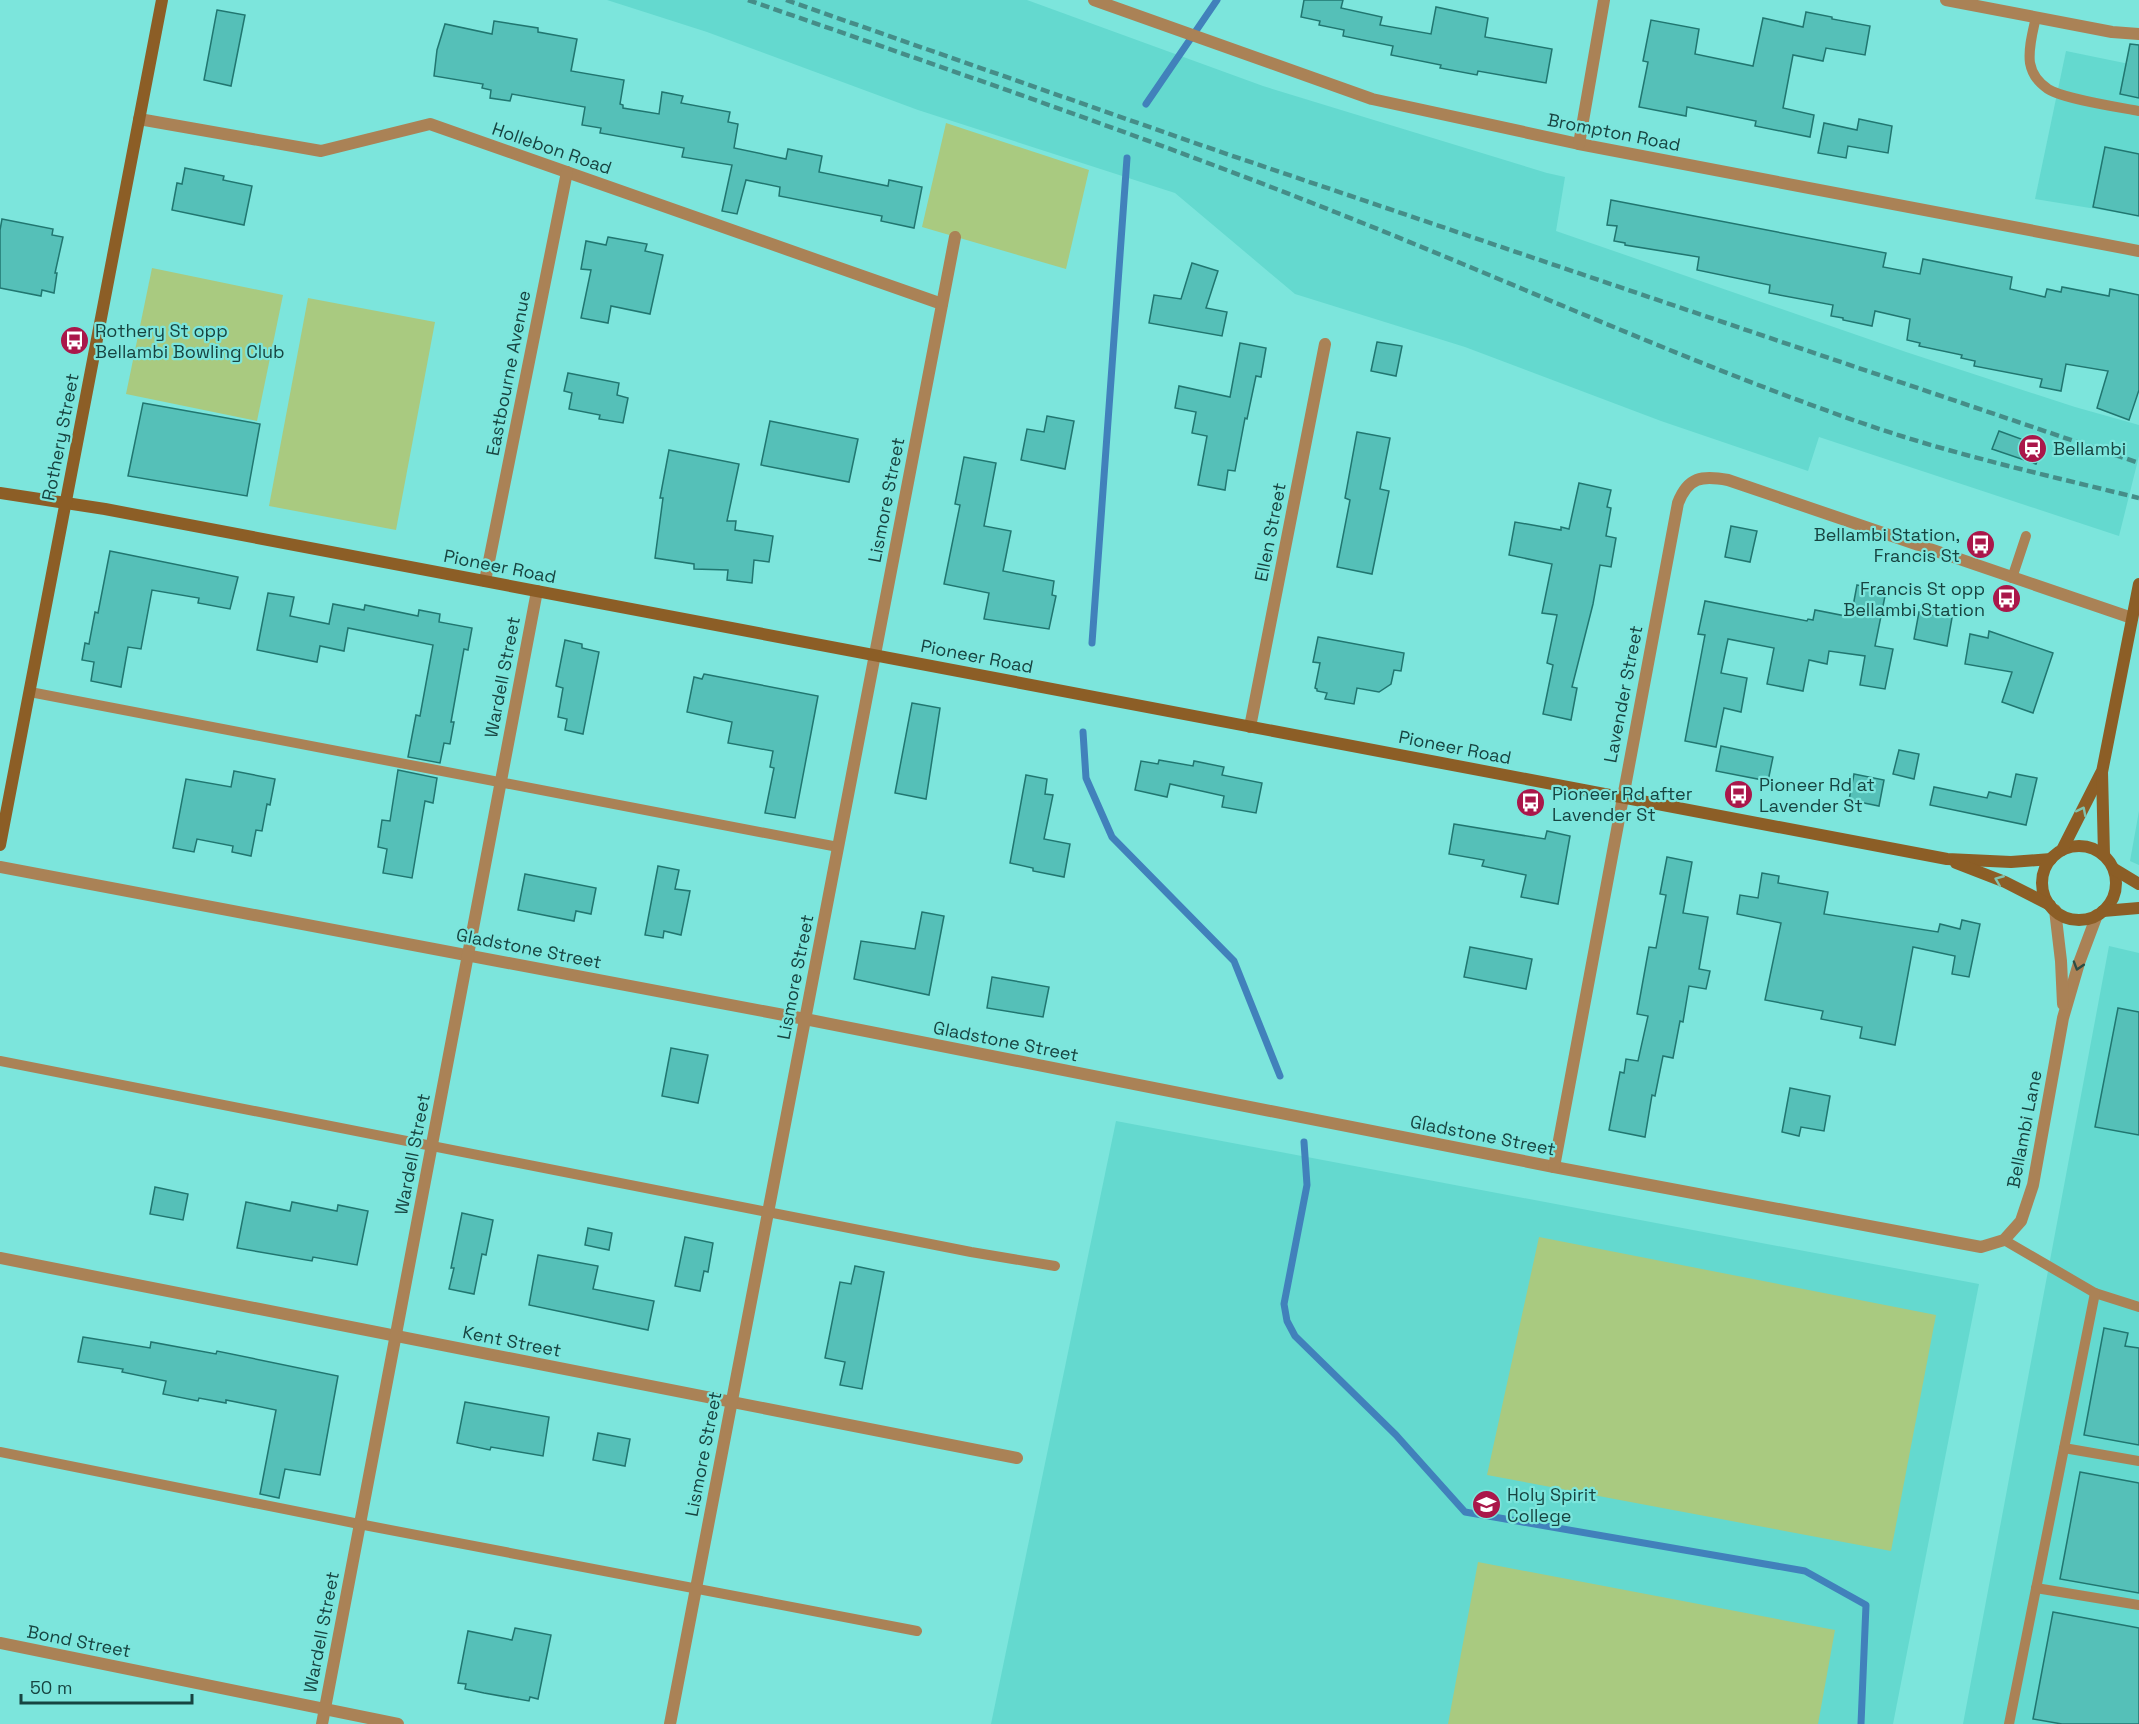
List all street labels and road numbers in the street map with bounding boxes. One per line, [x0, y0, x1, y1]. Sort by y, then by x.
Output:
street label: Brompton Road [1545, 108, 1683, 156]
street label: Hollebon Road [489, 117, 615, 179]
street label: Eastbourne Avenue [481, 288, 535, 458]
street label: Rothery Street [36, 371, 84, 503]
street label: Lismore Street [863, 435, 909, 565]
street label: Ellen Street [1249, 481, 1291, 583]
street label: Pioneer Road [442, 544, 558, 588]
street label: Wardell Street [479, 614, 525, 740]
street label: Lavender Street [1598, 623, 1648, 765]
street label: Pioneer Road [919, 634, 1035, 678]
street label: Pioneer Road [1397, 725, 1513, 769]
street label: Lismore Street [772, 912, 818, 1042]
street label: Gladstone Street [454, 923, 604, 973]
street label: Gladstone Street [931, 1016, 1081, 1066]
street label: Bellambi Lane [2001, 1068, 2047, 1190]
street label: Wardell Street [389, 1091, 435, 1217]
street label: Gladstone Street [1408, 1110, 1558, 1160]
street label: Kent Street [461, 1320, 563, 1362]
street label: Lismore Street [680, 1389, 726, 1519]
street label: Wardell Street [298, 1569, 344, 1695]
street label: Bond Street [25, 1620, 133, 1662]

